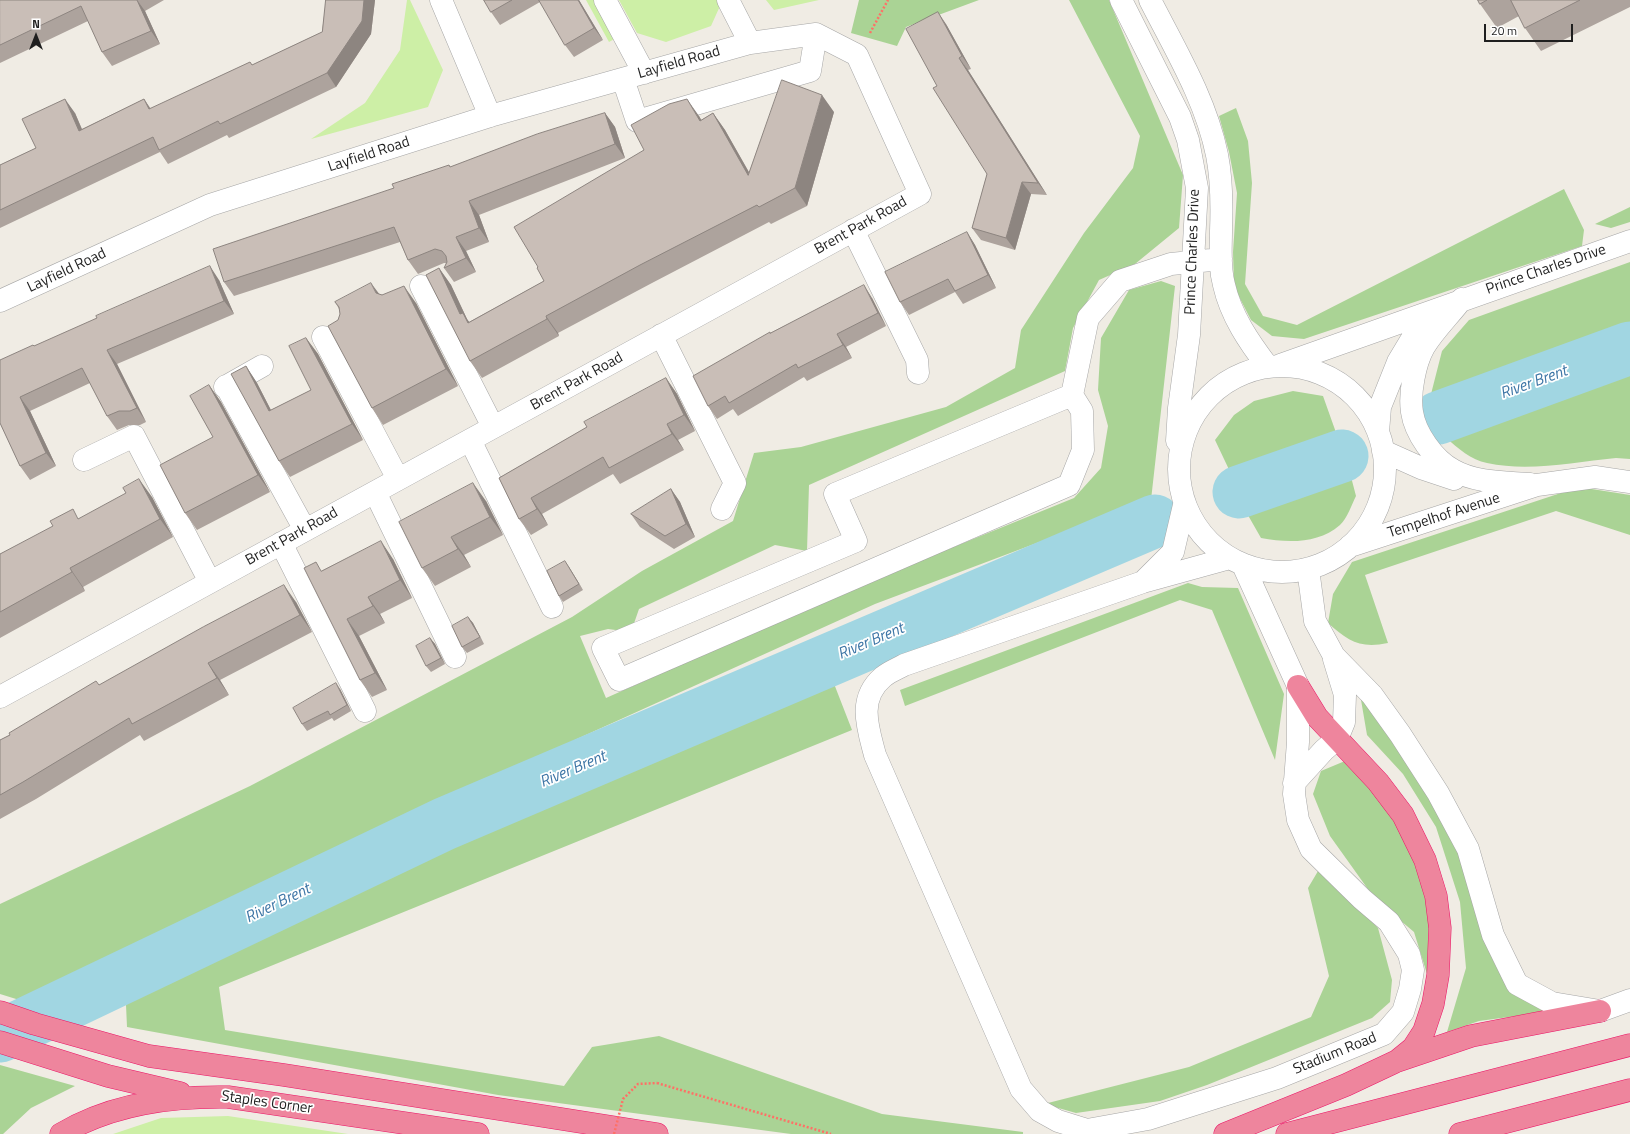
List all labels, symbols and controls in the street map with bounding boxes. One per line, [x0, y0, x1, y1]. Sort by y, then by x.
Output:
north arrow [16, 16, 56, 56]
text: N [32, 16, 40, 32]
scale bar [1486, 16, 1575, 42]
text: 20 m [1491, 21, 1517, 40]
street label: Layfield Road [636, 43, 722, 83]
street label: Layfield Road [326, 133, 412, 177]
street label: Prince Charles Drive [1182, 189, 1204, 315]
street label: Brent Park Road [812, 193, 910, 259]
street label: Prince Charles Drive [1484, 241, 1608, 299]
street label: Layfield Road [25, 245, 109, 297]
street label: Brent Park Road [528, 349, 626, 415]
water label: River Brent [1498, 362, 1570, 404]
street label: Tempelhof Avenue [1386, 489, 1502, 543]
street label: Brent Park Road [243, 504, 341, 570]
water label: River Brent [835, 620, 907, 664]
water label: River Brent [537, 748, 609, 792]
water label: River Brent [242, 880, 314, 928]
street label: Stadium Road [1291, 1029, 1379, 1079]
street label: Staples Corner [220, 1088, 314, 1118]

